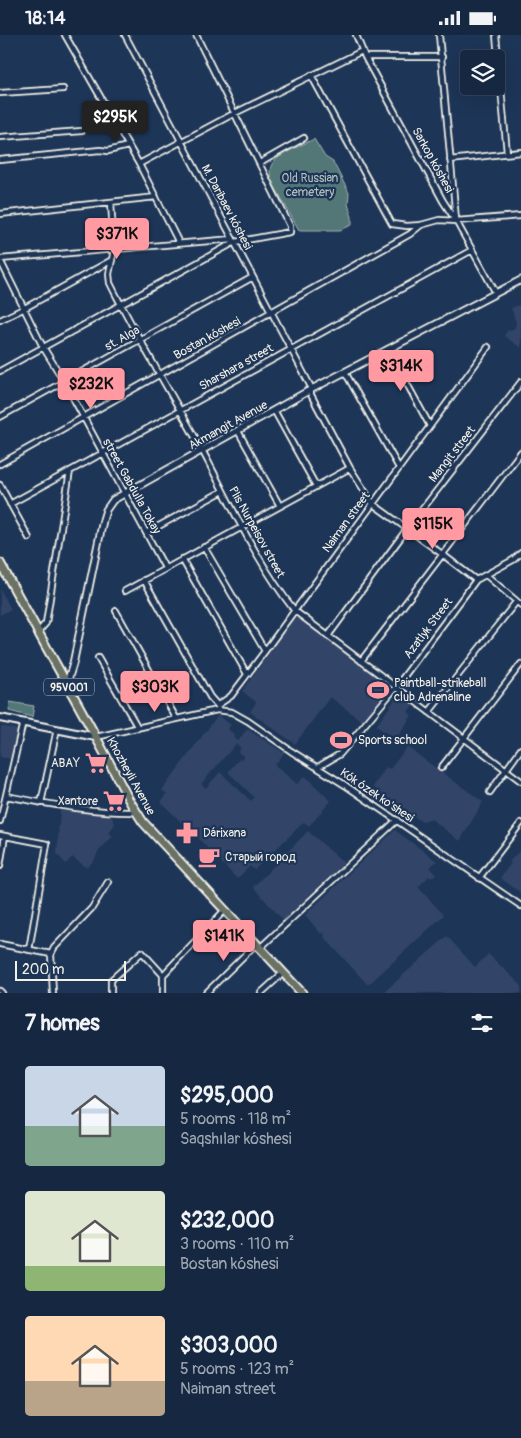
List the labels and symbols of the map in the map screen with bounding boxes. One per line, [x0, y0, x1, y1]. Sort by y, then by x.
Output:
pin: $295K [80, 101, 150, 143]
street label: Sarkop kóshesi [408, 125, 457, 196]
street label: M. Daribaev kóshesi [198, 162, 255, 252]
park label: Old Russian cemetery [282, 171, 339, 200]
pin: $371K [82, 217, 152, 260]
street label: Bostan kóshesi [171, 314, 243, 363]
street label: st. Alga [102, 323, 143, 354]
street label: Sharshara street [197, 341, 276, 394]
pin: $314K [366, 349, 436, 392]
pin: $232K [56, 367, 126, 410]
street label: Akmangit Avenue [186, 398, 270, 453]
street label: Mangit street [426, 423, 479, 485]
street label: street Gabdulla Tokay [99, 436, 164, 537]
street label: Plis Nurpeisov street [225, 484, 288, 581]
street label: Naiman street [319, 489, 374, 556]
pin: $115K [398, 507, 468, 550]
street label: Azatlyk Street [401, 595, 456, 662]
pin: $303K [120, 671, 190, 713]
place label: Paintball-strikeball club Adrenaline [394, 676, 486, 705]
sports icon: Paintball-strikeball club Adrenaline [365, 677, 391, 703]
road number: 95V001 [44, 679, 94, 695]
sports icon: Sports school [328, 727, 354, 753]
place label: Sports school [358, 733, 427, 748]
street label: Khozheyli Avenue [103, 735, 158, 818]
supermarket icon: ABAY [83, 750, 109, 776]
place label: ABAY [51, 756, 80, 771]
street label: Kók ózek ko'shesi [337, 765, 417, 826]
supermarket icon: Xantore [101, 788, 127, 814]
place label: Xantore [58, 794, 98, 809]
pharmacy icon: Dárixana [174, 820, 200, 846]
place label: Dárixana [203, 826, 247, 841]
cafe icon: Старый город [196, 844, 222, 870]
place label: Старый город [225, 850, 296, 865]
pin: $141K [189, 919, 259, 962]
scale bar [15, 958, 126, 981]

